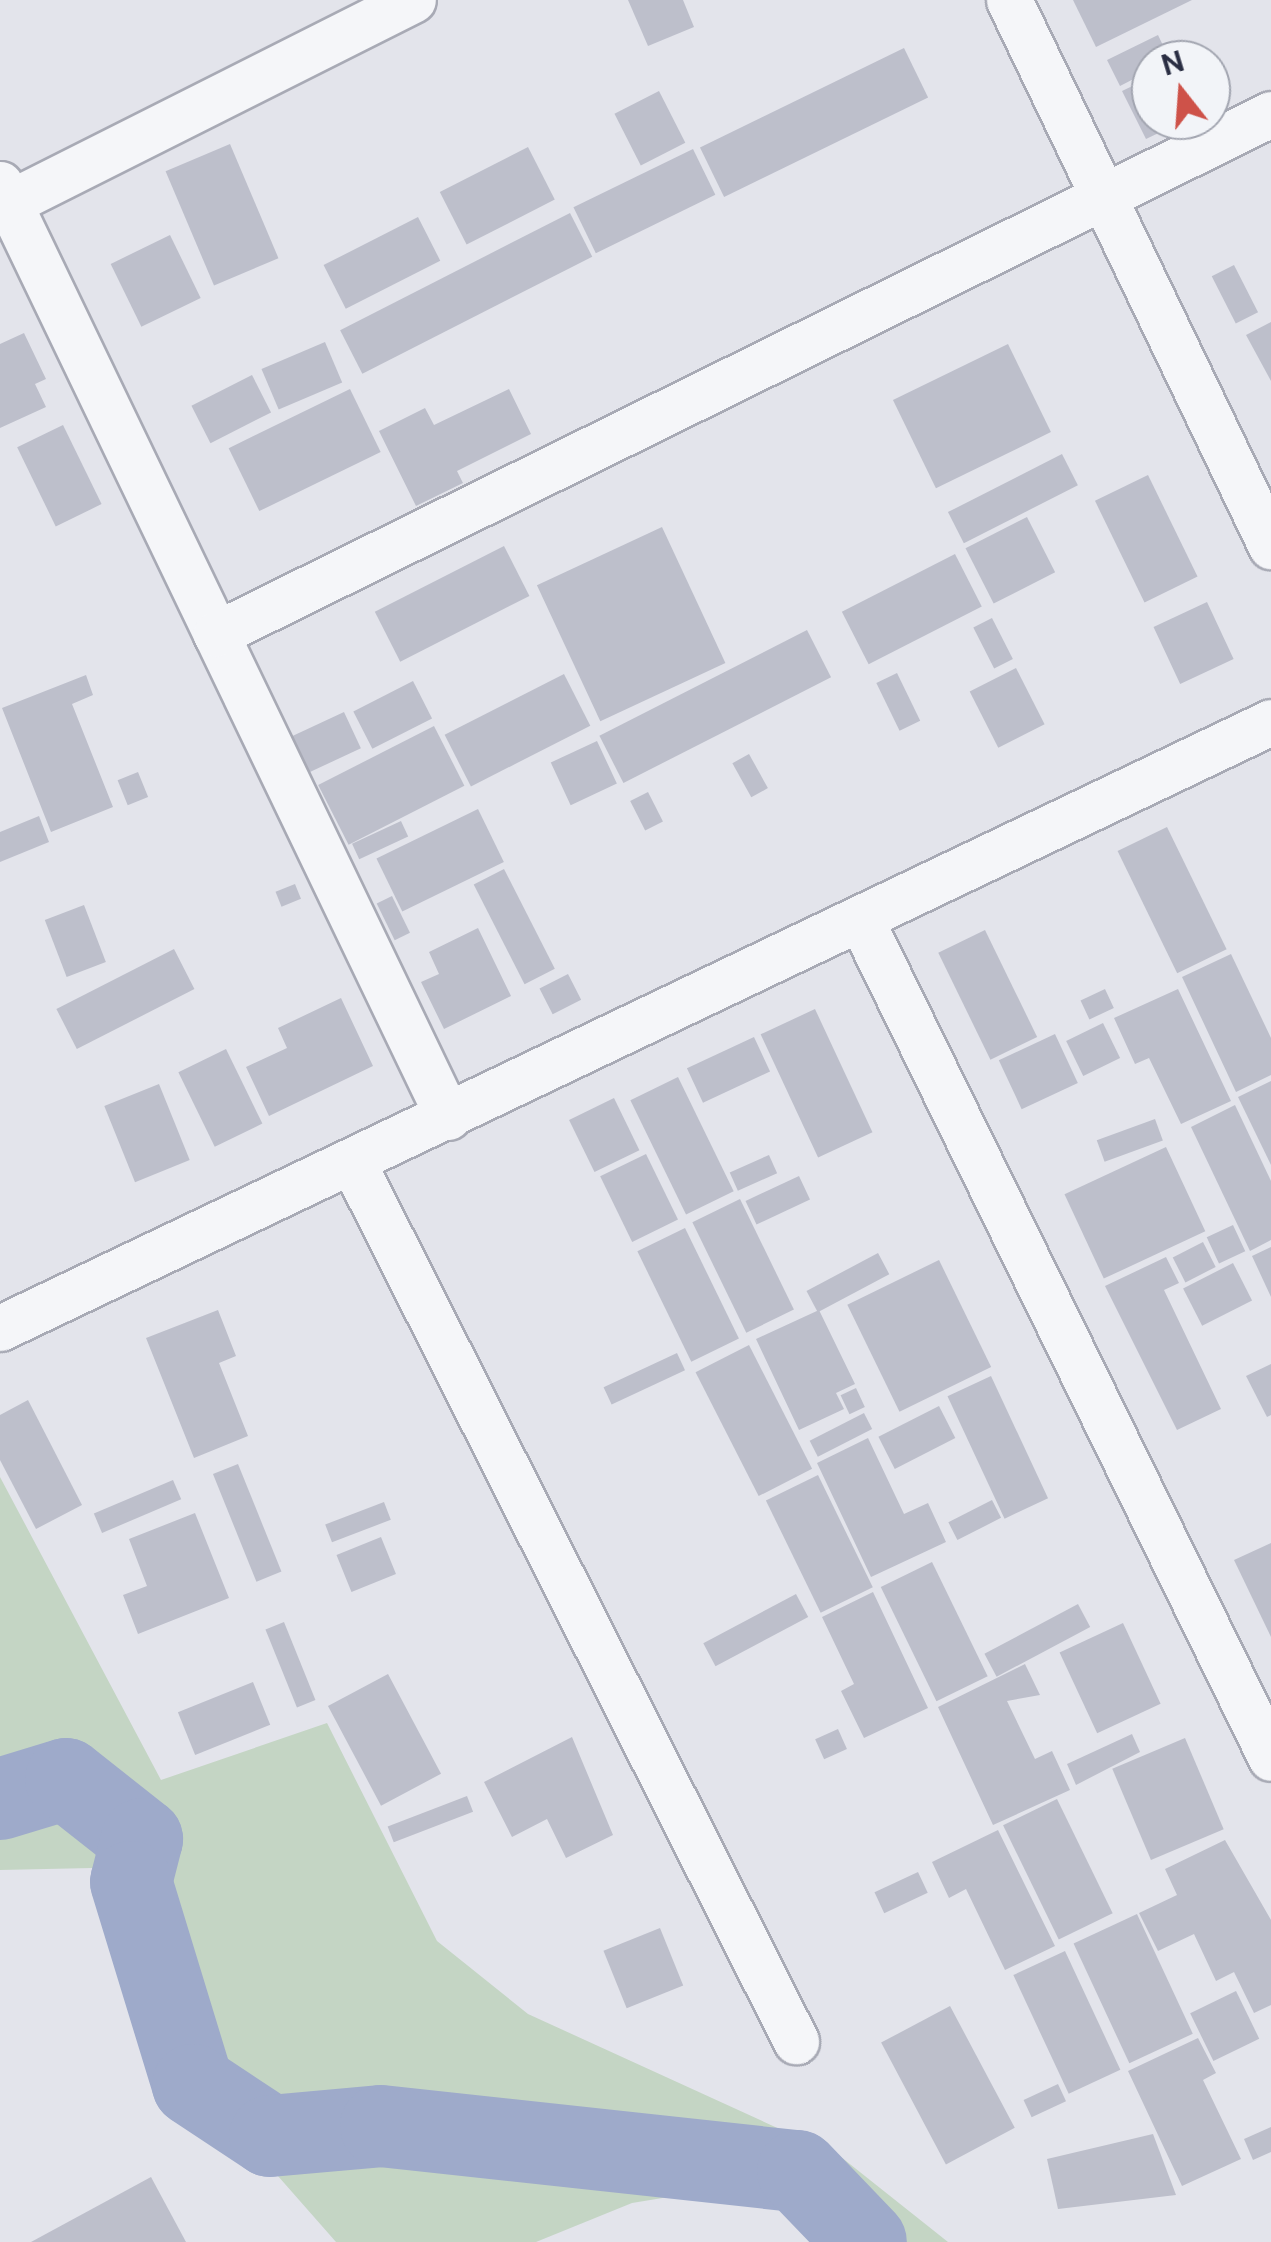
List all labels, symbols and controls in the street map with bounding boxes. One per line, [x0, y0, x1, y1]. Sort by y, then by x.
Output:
north arrow [1131, 40, 1231, 140]
text: N [1157, 44, 1188, 82]

